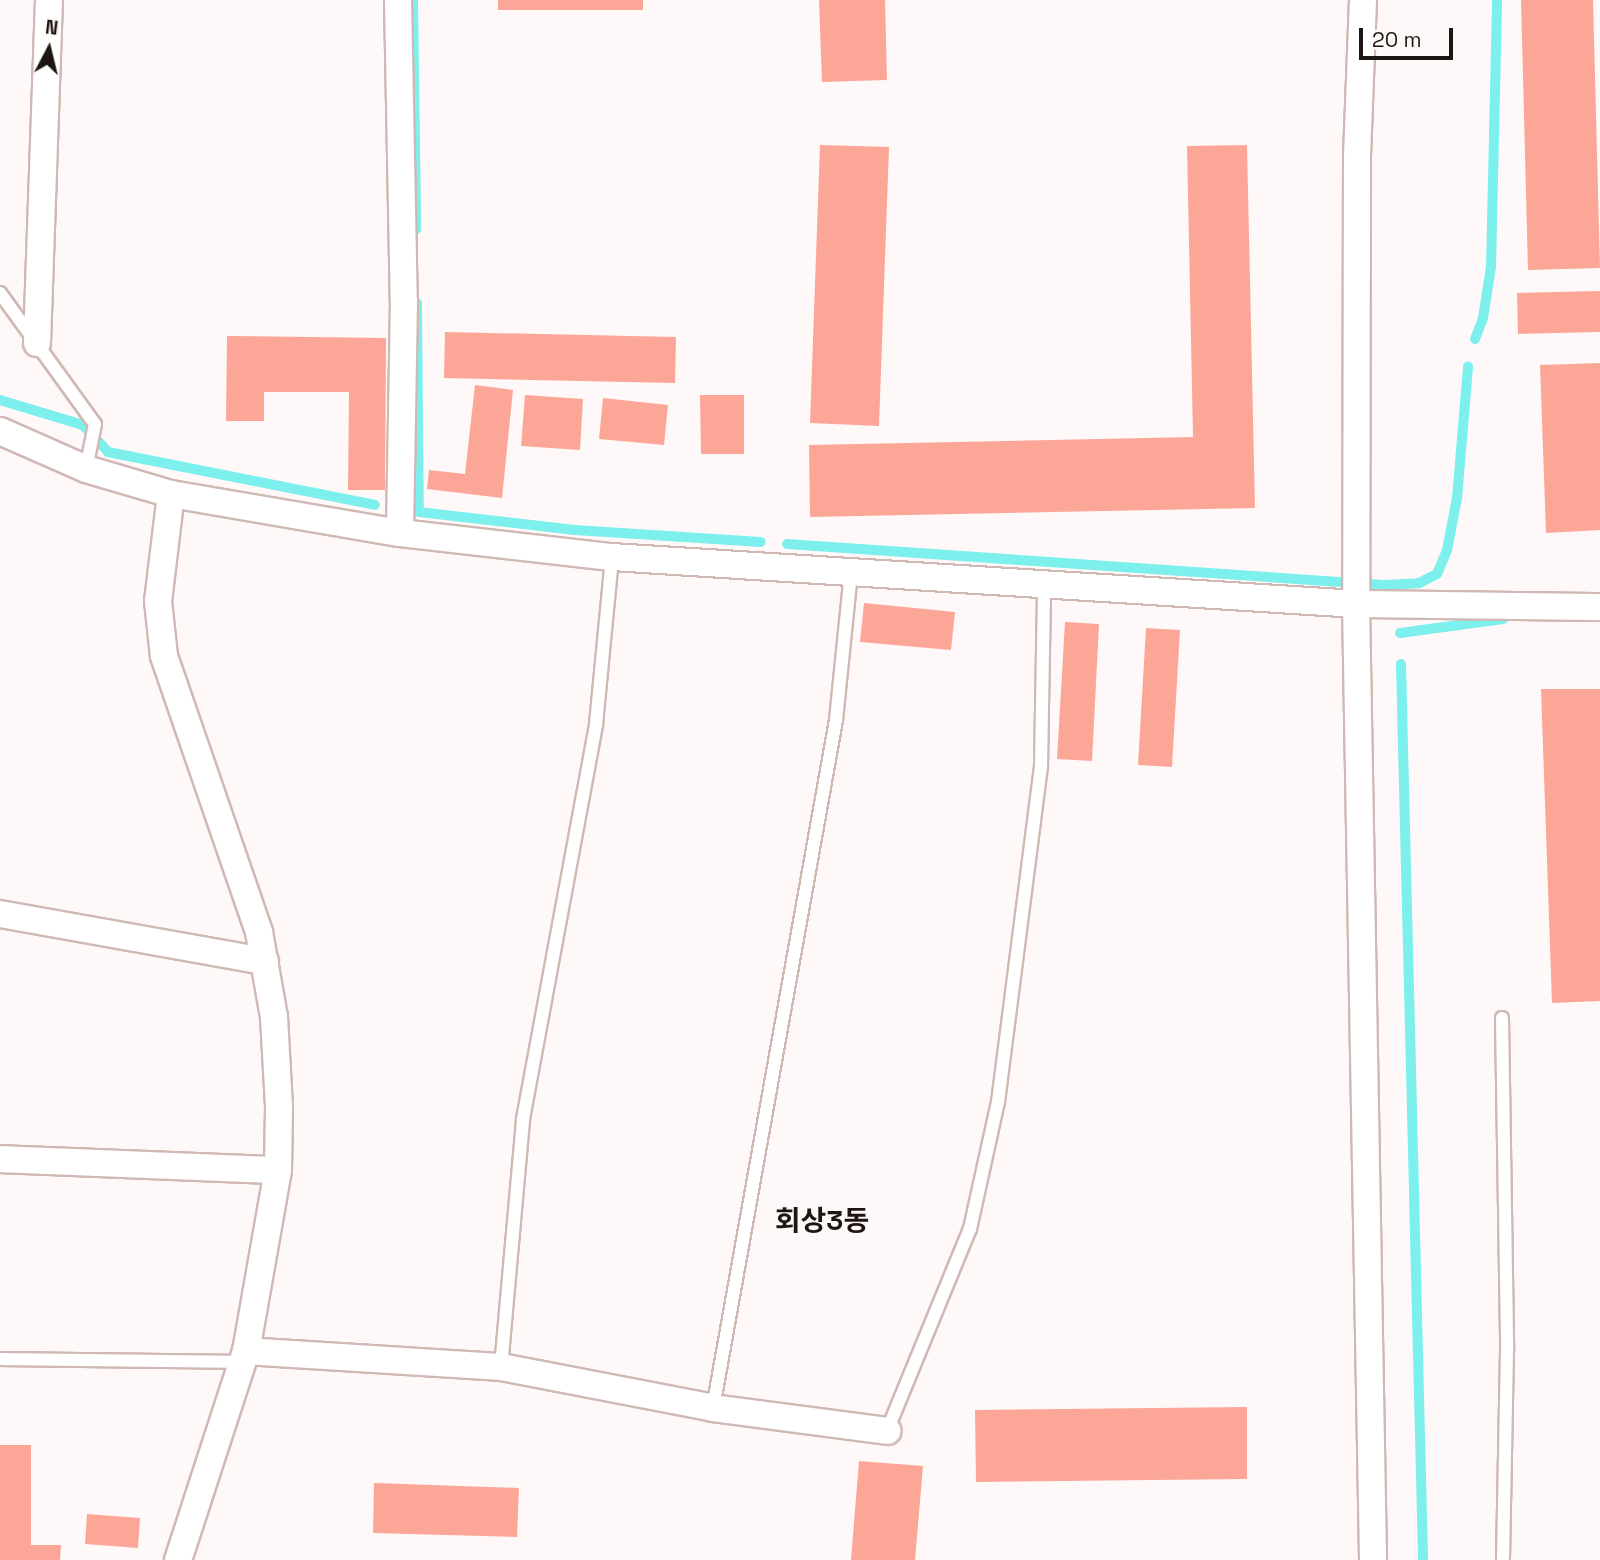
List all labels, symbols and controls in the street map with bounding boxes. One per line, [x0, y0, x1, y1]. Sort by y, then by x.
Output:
north arrow [14, 14, 84, 84]
text: N [44, 14, 59, 41]
scale bar [1362, 14, 1456, 58]
text: 20 m [1372, 26, 1422, 53]
district label: 회상3동 [775, 1203, 869, 1237]

